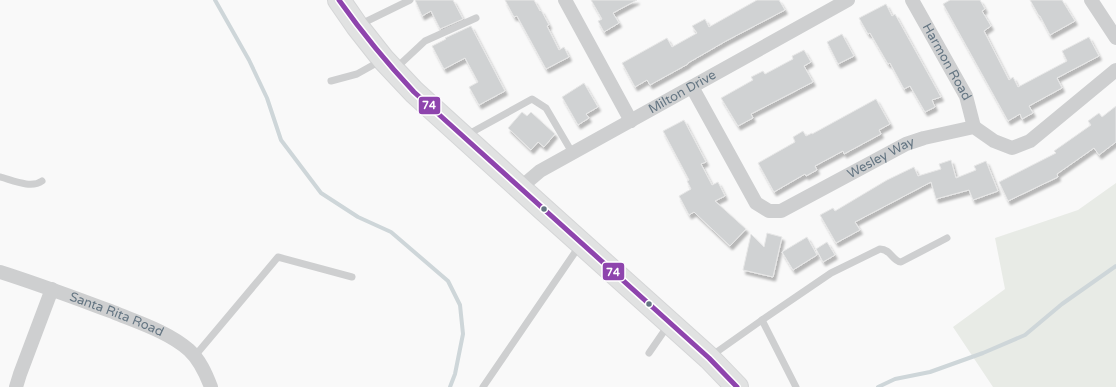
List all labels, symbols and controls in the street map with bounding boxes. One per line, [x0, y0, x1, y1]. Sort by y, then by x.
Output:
street label: Harmon Road [919, 20, 975, 103]
street label: Milton Drive [646, 67, 719, 117]
line badge: 74 [418, 96, 441, 115]
text: 74 [422, 99, 436, 112]
street label: Wesley Way [844, 134, 916, 182]
unlabelled marker [539, 204, 549, 214]
line badge: 74 [602, 262, 625, 281]
text: 74 [606, 266, 620, 279]
street label: Santa Rita Road [67, 289, 166, 340]
unlabelled marker [644, 299, 654, 309]

